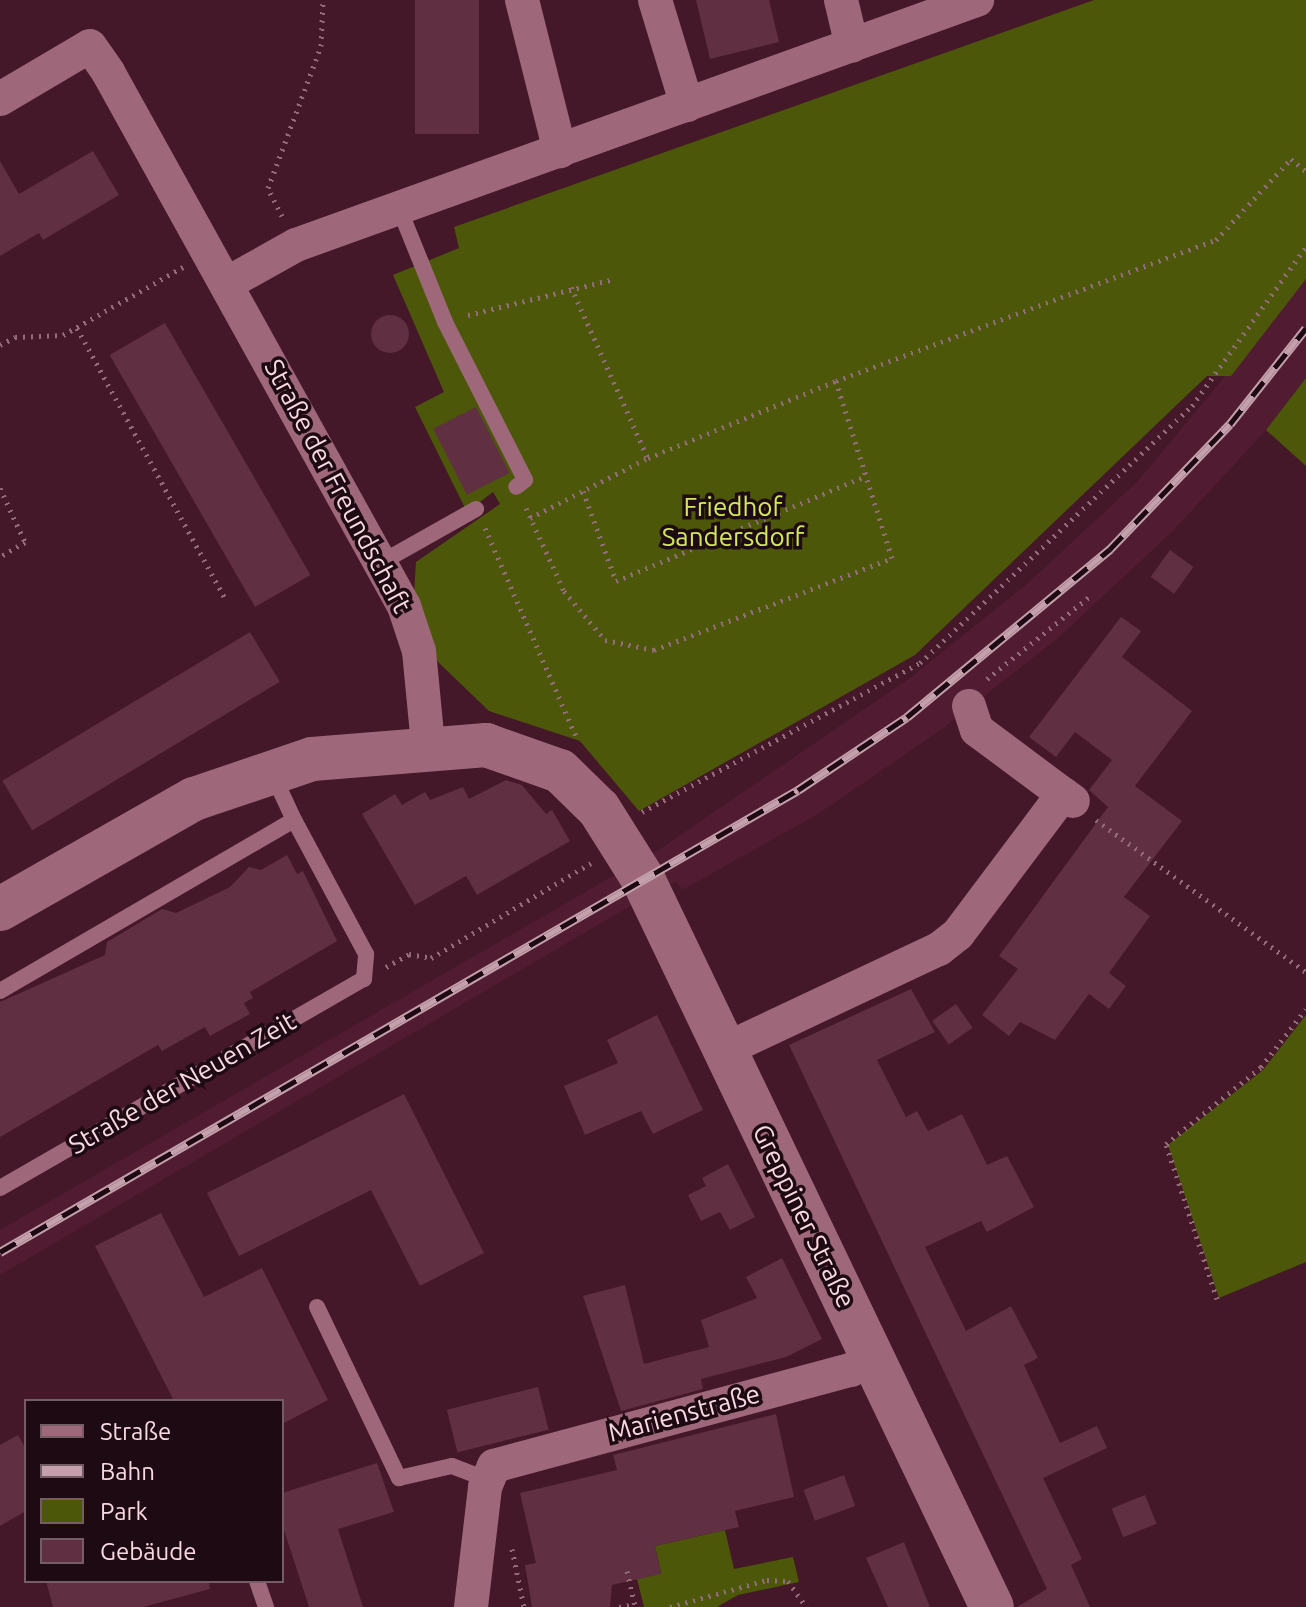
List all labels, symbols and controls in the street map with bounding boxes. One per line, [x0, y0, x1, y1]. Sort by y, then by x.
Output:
street label: Straße der Freundschaft [258, 354, 418, 618]
park label: Friedhof Sandersdorf [662, 491, 804, 552]
street label: Straße der Neuen Zeit [63, 1005, 301, 1161]
street label: Greppiner Straße [746, 1119, 862, 1313]
street label: Marienstraße [605, 1378, 763, 1448]
legend [24, 1399, 284, 1583]
text: Straße [100, 1418, 171, 1445]
text: Bahn [100, 1458, 155, 1485]
text: Park [100, 1498, 148, 1525]
text: Gebäude [100, 1538, 197, 1565]

